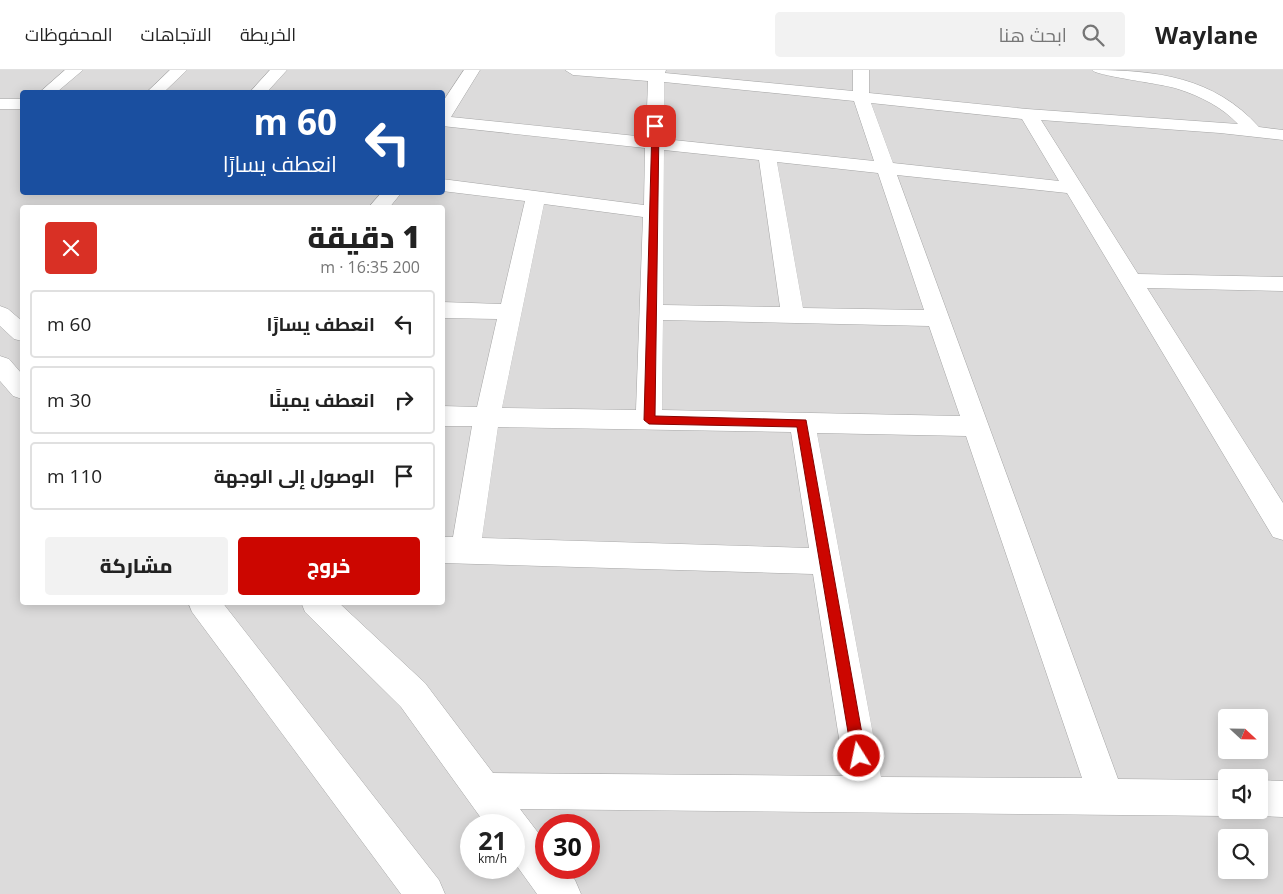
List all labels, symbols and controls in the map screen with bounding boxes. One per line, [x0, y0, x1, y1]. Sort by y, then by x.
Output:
search box [775, 12, 1125, 57]
text: Waylane [1155, 18, 1258, 51]
icon: search [1079, 21, 1107, 49]
text: المحفوظات [25, 22, 113, 46]
text: الاتجاهات [141, 22, 212, 46]
text: الخريطة [240, 22, 296, 46]
text: ابحث هنا [998, 22, 1067, 48]
text: 60 m [254, 98, 337, 145]
pin [634, 105, 676, 147]
icon: left [355, 110, 420, 175]
icon: arrive [641, 112, 669, 140]
text: انعطف يسارًا [223, 148, 337, 178]
text: 1 دقيقة [308, 216, 420, 257]
button: close [45, 222, 97, 274]
text: 200 m · 16:35 [320, 256, 420, 278]
icon: left [390, 310, 418, 338]
text: 60 m [47, 311, 91, 337]
text: انعطف يسارًا [266, 311, 375, 337]
icon: right [390, 386, 418, 414]
text: 30 m [47, 387, 91, 413]
text: انعطف يمينًا [269, 387, 375, 413]
icon: arrive [390, 462, 418, 490]
text: 110 m [47, 463, 102, 489]
text: الوصول إلى الوجهة [214, 463, 375, 489]
button: مشاركة [45, 537, 228, 595]
button: خروج [238, 537, 420, 595]
north arrow [1218, 709, 1268, 759]
map controls [1218, 709, 1268, 879]
position arrow [832, 729, 884, 781]
button: sound [1218, 769, 1268, 819]
speed limit sign: 30 [535, 814, 600, 879]
text: 21 [478, 823, 507, 857]
button: search [1218, 829, 1268, 879]
text: km/h [478, 850, 507, 867]

